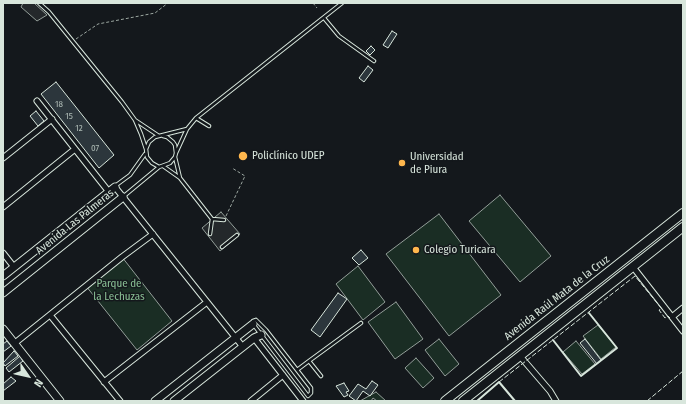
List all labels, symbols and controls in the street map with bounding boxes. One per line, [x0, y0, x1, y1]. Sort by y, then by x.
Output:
house number: 18 [55, 99, 63, 109]
house number: 15 [65, 111, 73, 121]
house number: 12 [75, 123, 83, 133]
house number: 07 [91, 143, 99, 153]
place label: Policlínico UDEP [252, 149, 324, 163]
marker: Policlínico UDEP [237, 150, 249, 162]
place label: Universidad de Piura [410, 150, 464, 176]
marker: Universidad de Piura [397, 158, 407, 168]
street label: Avenida Las Palmeras [33, 186, 117, 258]
place label: Colegio Turicara [424, 243, 496, 257]
marker: Colegio Turicara [411, 245, 421, 255]
street label: Avenida Raúl Mata de la Cruz [502, 253, 612, 343]
park label: Parque de la Lechuzas [93, 277, 145, 303]
north arrow [8, 356, 48, 396]
text: N [31, 377, 46, 389]

